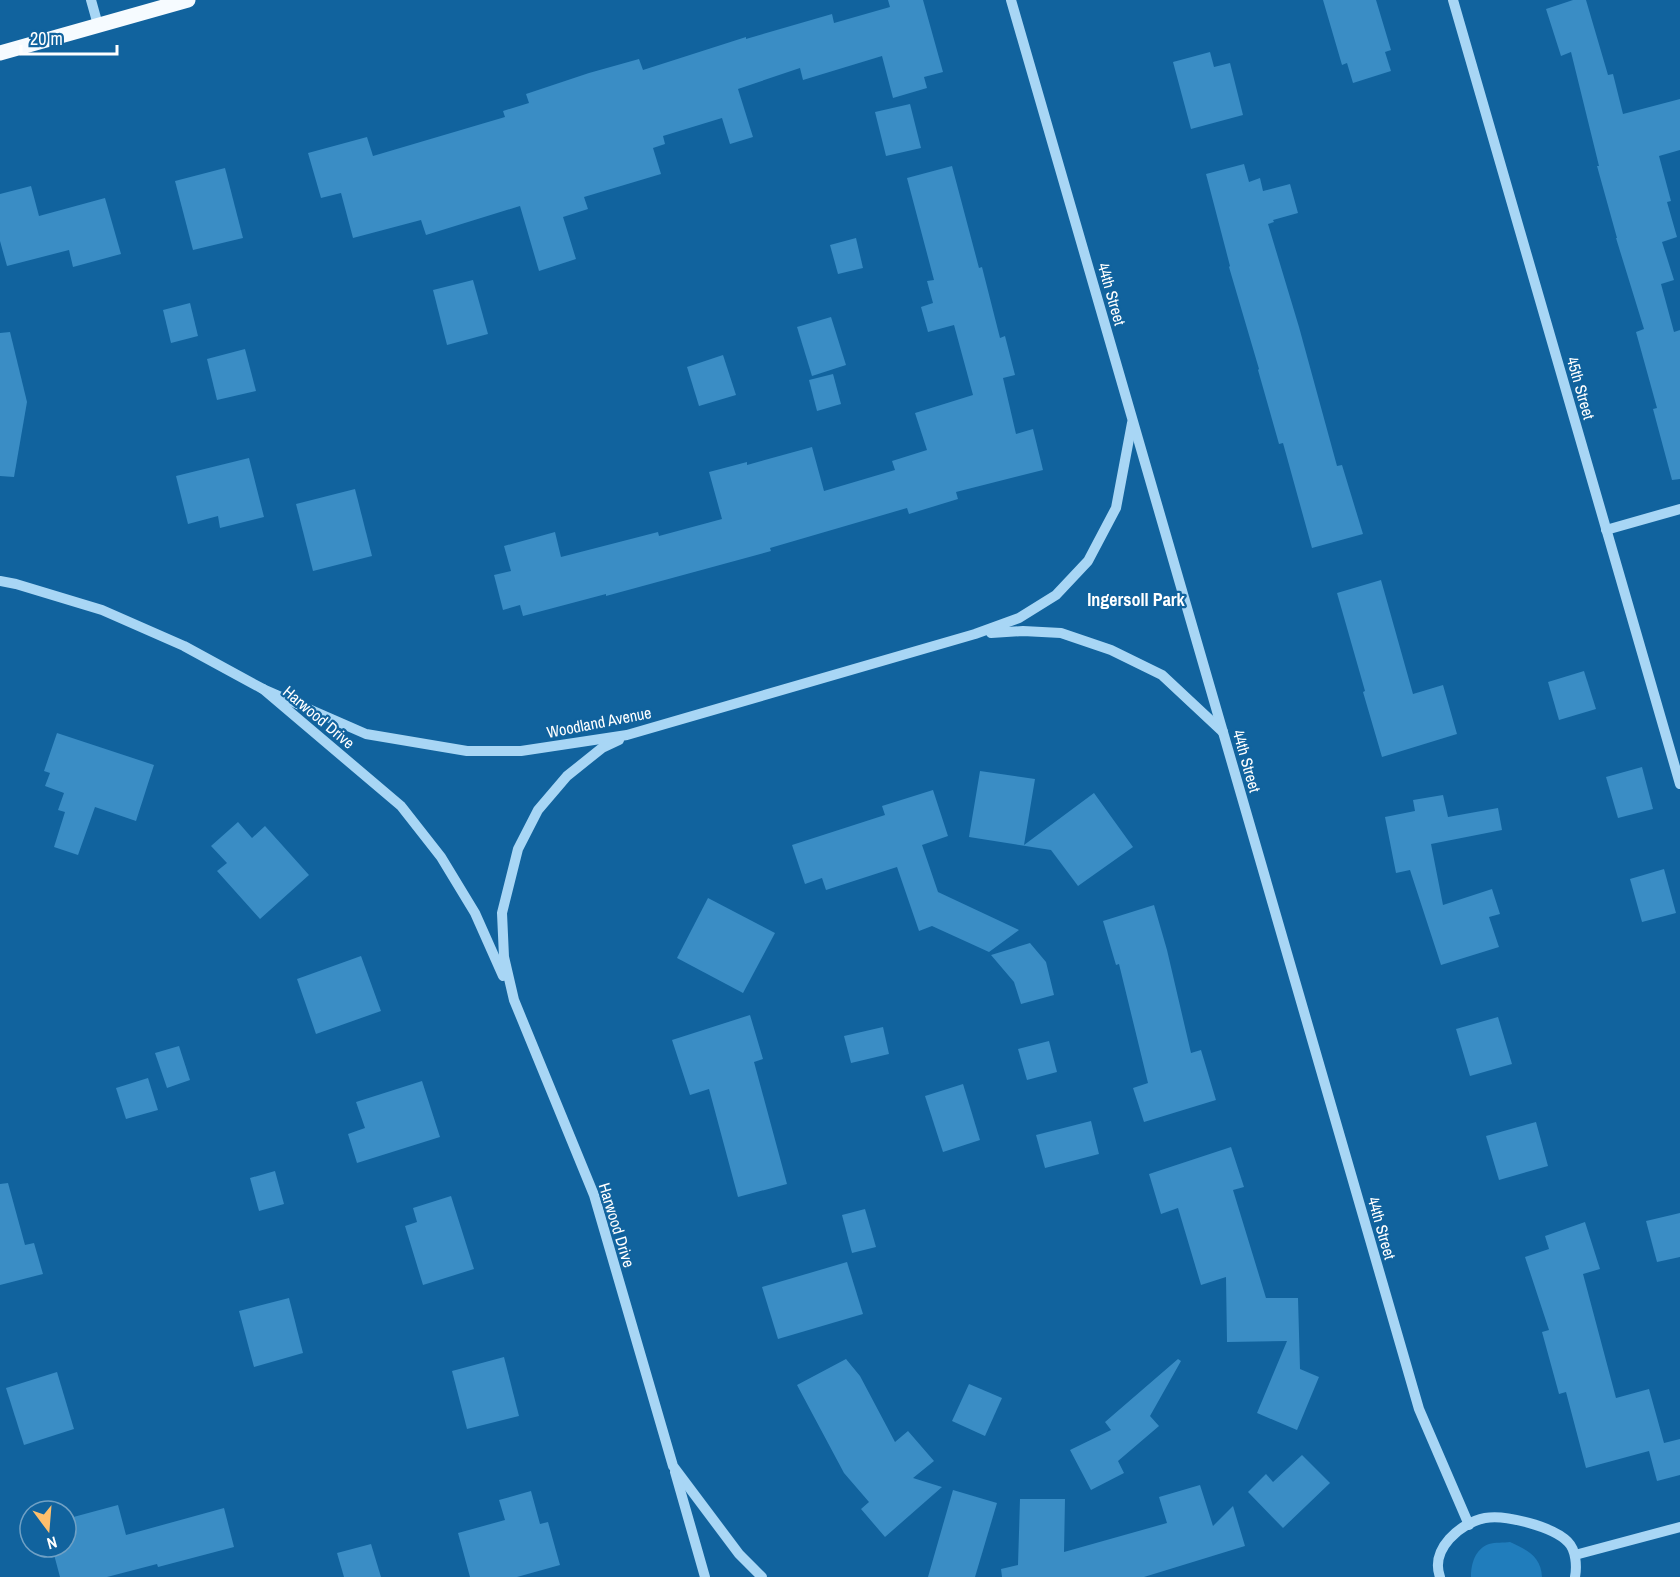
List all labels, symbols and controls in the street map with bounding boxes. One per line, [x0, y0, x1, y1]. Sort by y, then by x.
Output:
scale bar [21, 18, 117, 56]
text: 20 m [30, 26, 63, 51]
street label: 44th Street [1093, 260, 1132, 328]
street label: 45th Street [1562, 354, 1601, 422]
district label: Ingersoll Park [1087, 587, 1186, 612]
street label: Harwood Drive [278, 680, 360, 754]
street label: Woodland Avenue [545, 701, 653, 743]
street label: 44th Street [1228, 727, 1267, 795]
street label: Harwood Drive [594, 1180, 640, 1270]
street label: 44th Street [1363, 1194, 1402, 1262]
north arrow [18, 1499, 78, 1559]
text: N [45, 1532, 60, 1555]

